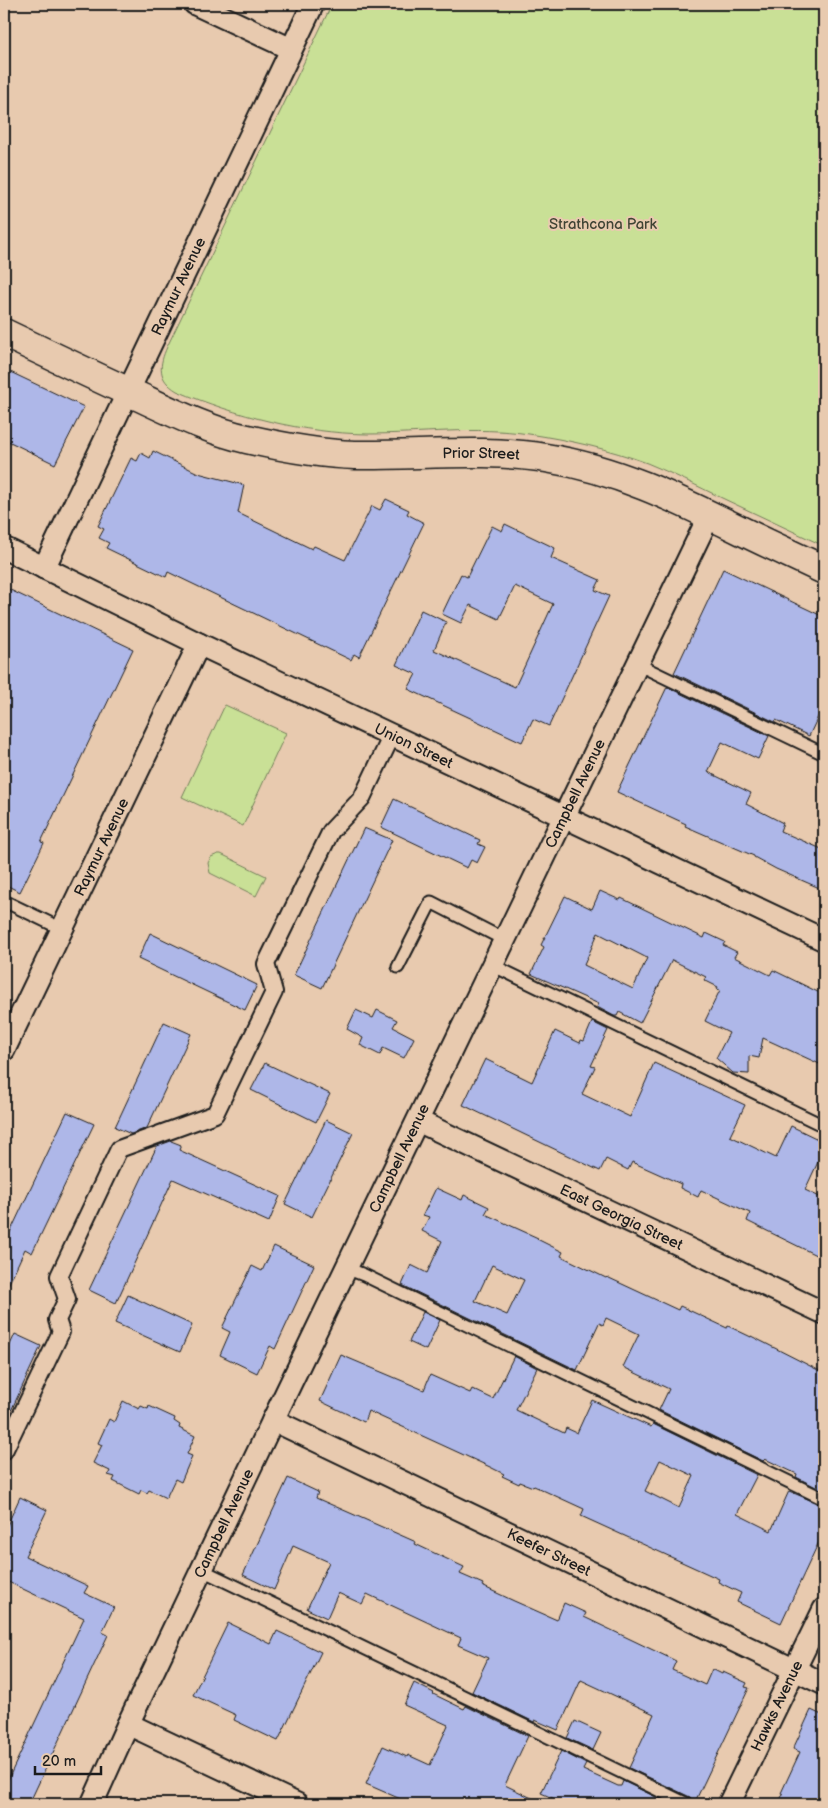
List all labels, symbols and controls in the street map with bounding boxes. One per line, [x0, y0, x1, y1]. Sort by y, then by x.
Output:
park label: Strathcona Park [549, 215, 658, 234]
street label: Raymur Avenue [147, 234, 210, 339]
street label: Prior Street [442, 443, 521, 464]
street label: Union Street [371, 719, 457, 773]
street label: Campbell Avenue [541, 736, 610, 851]
street label: Raymur Avenue [70, 795, 133, 899]
street label: Campbell Avenue [365, 1101, 434, 1216]
street label: East Georgia Street [557, 1180, 686, 1255]
street label: Campbell Avenue [190, 1466, 258, 1581]
street label: Keefer Street [504, 1524, 594, 1581]
street label: Hawks Avenue [747, 1657, 807, 1755]
scale bar [35, 1743, 101, 1775]
text: 20 m [42, 1752, 76, 1771]

